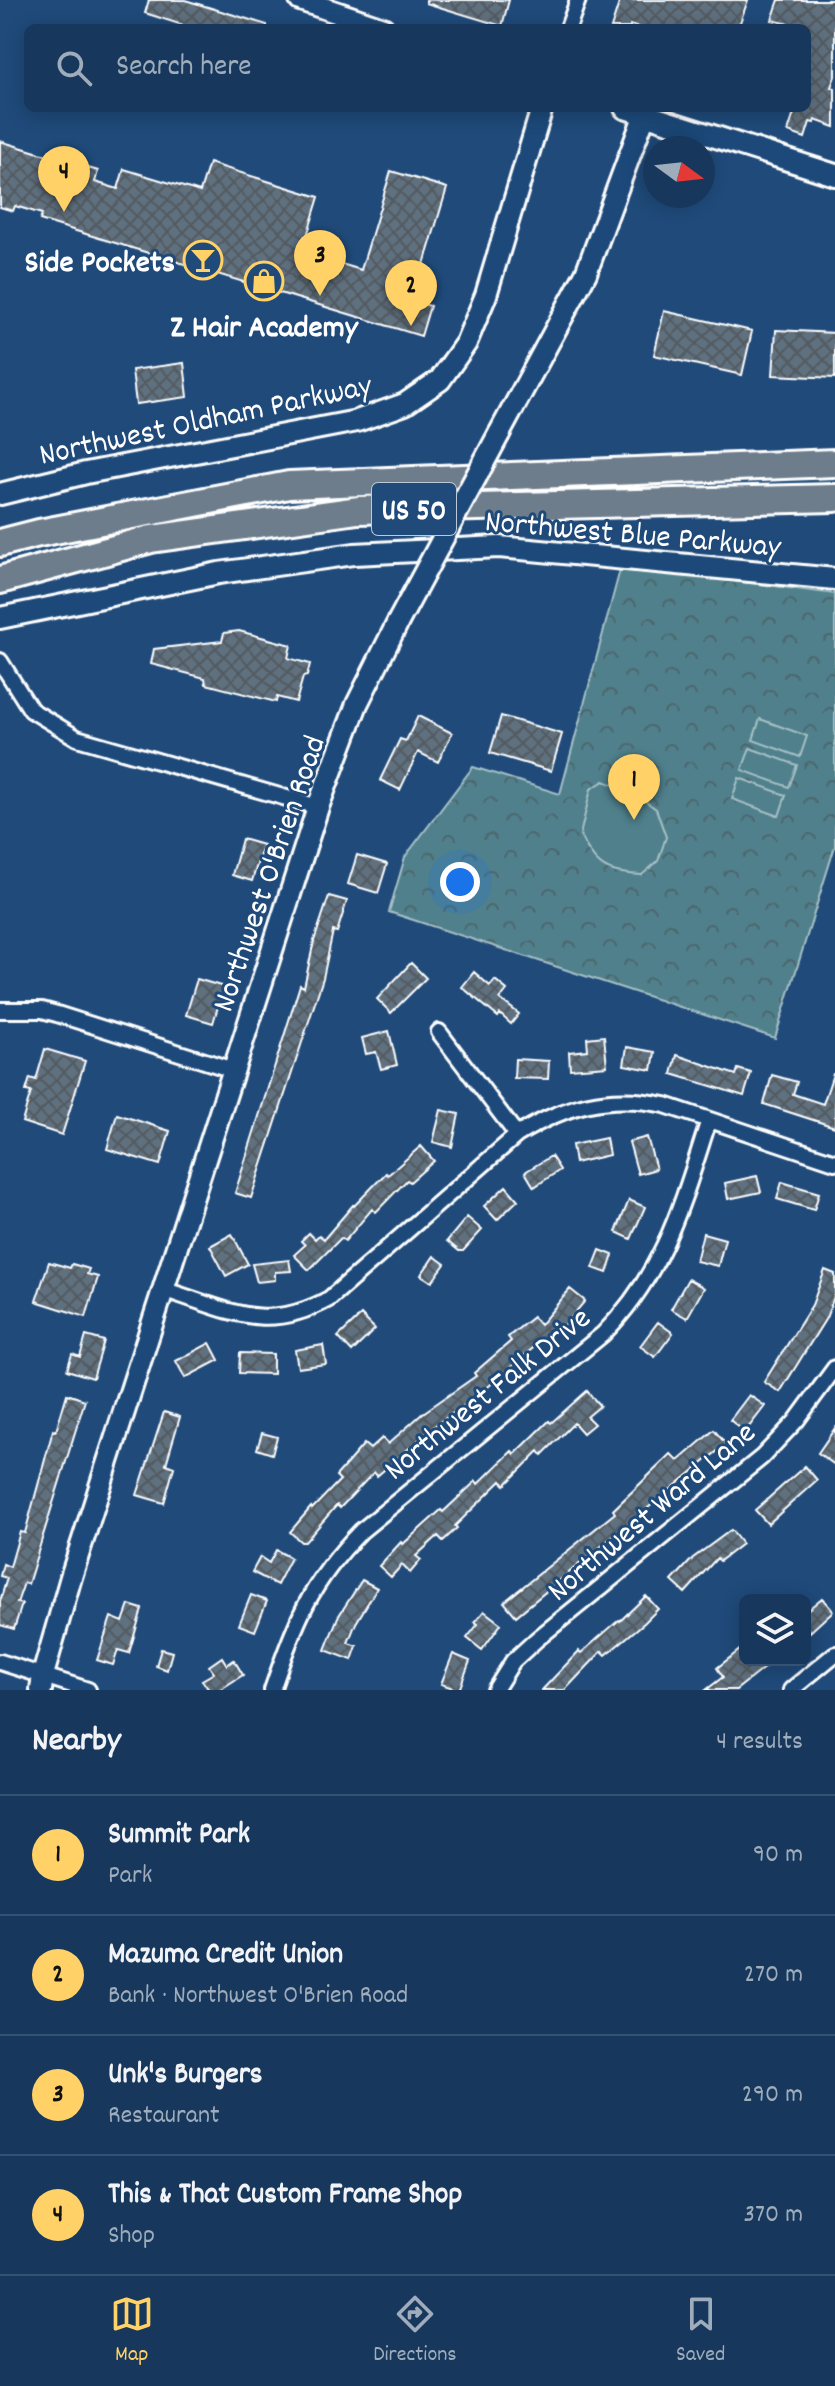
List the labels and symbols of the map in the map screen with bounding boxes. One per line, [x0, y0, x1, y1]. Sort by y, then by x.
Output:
north arrow [643, 136, 715, 208]
pin: 4 [38, 146, 90, 212]
pin: 3 [294, 230, 346, 296]
bar icon: Side Pockets [182, 239, 224, 281]
place label: Side Pockets [25, 242, 175, 288]
shop icon: Z Hair Academy [243, 260, 285, 302]
pin: 2 [385, 260, 437, 326]
place label: Z Hair Academy [170, 307, 359, 353]
street label: Northwest Oldham Parkway [36, 365, 378, 481]
road number: US 50 [372, 483, 456, 535]
street label: Northwest Blue Parkway [483, 501, 783, 573]
street label: Northwest O'Brien Road [203, 730, 341, 1019]
pin: 1 [608, 754, 660, 820]
your location [440, 862, 480, 902]
street label: Northwest Falk Drive [376, 1298, 603, 1494]
street label: Northwest Ward Lane [539, 1413, 768, 1615]

